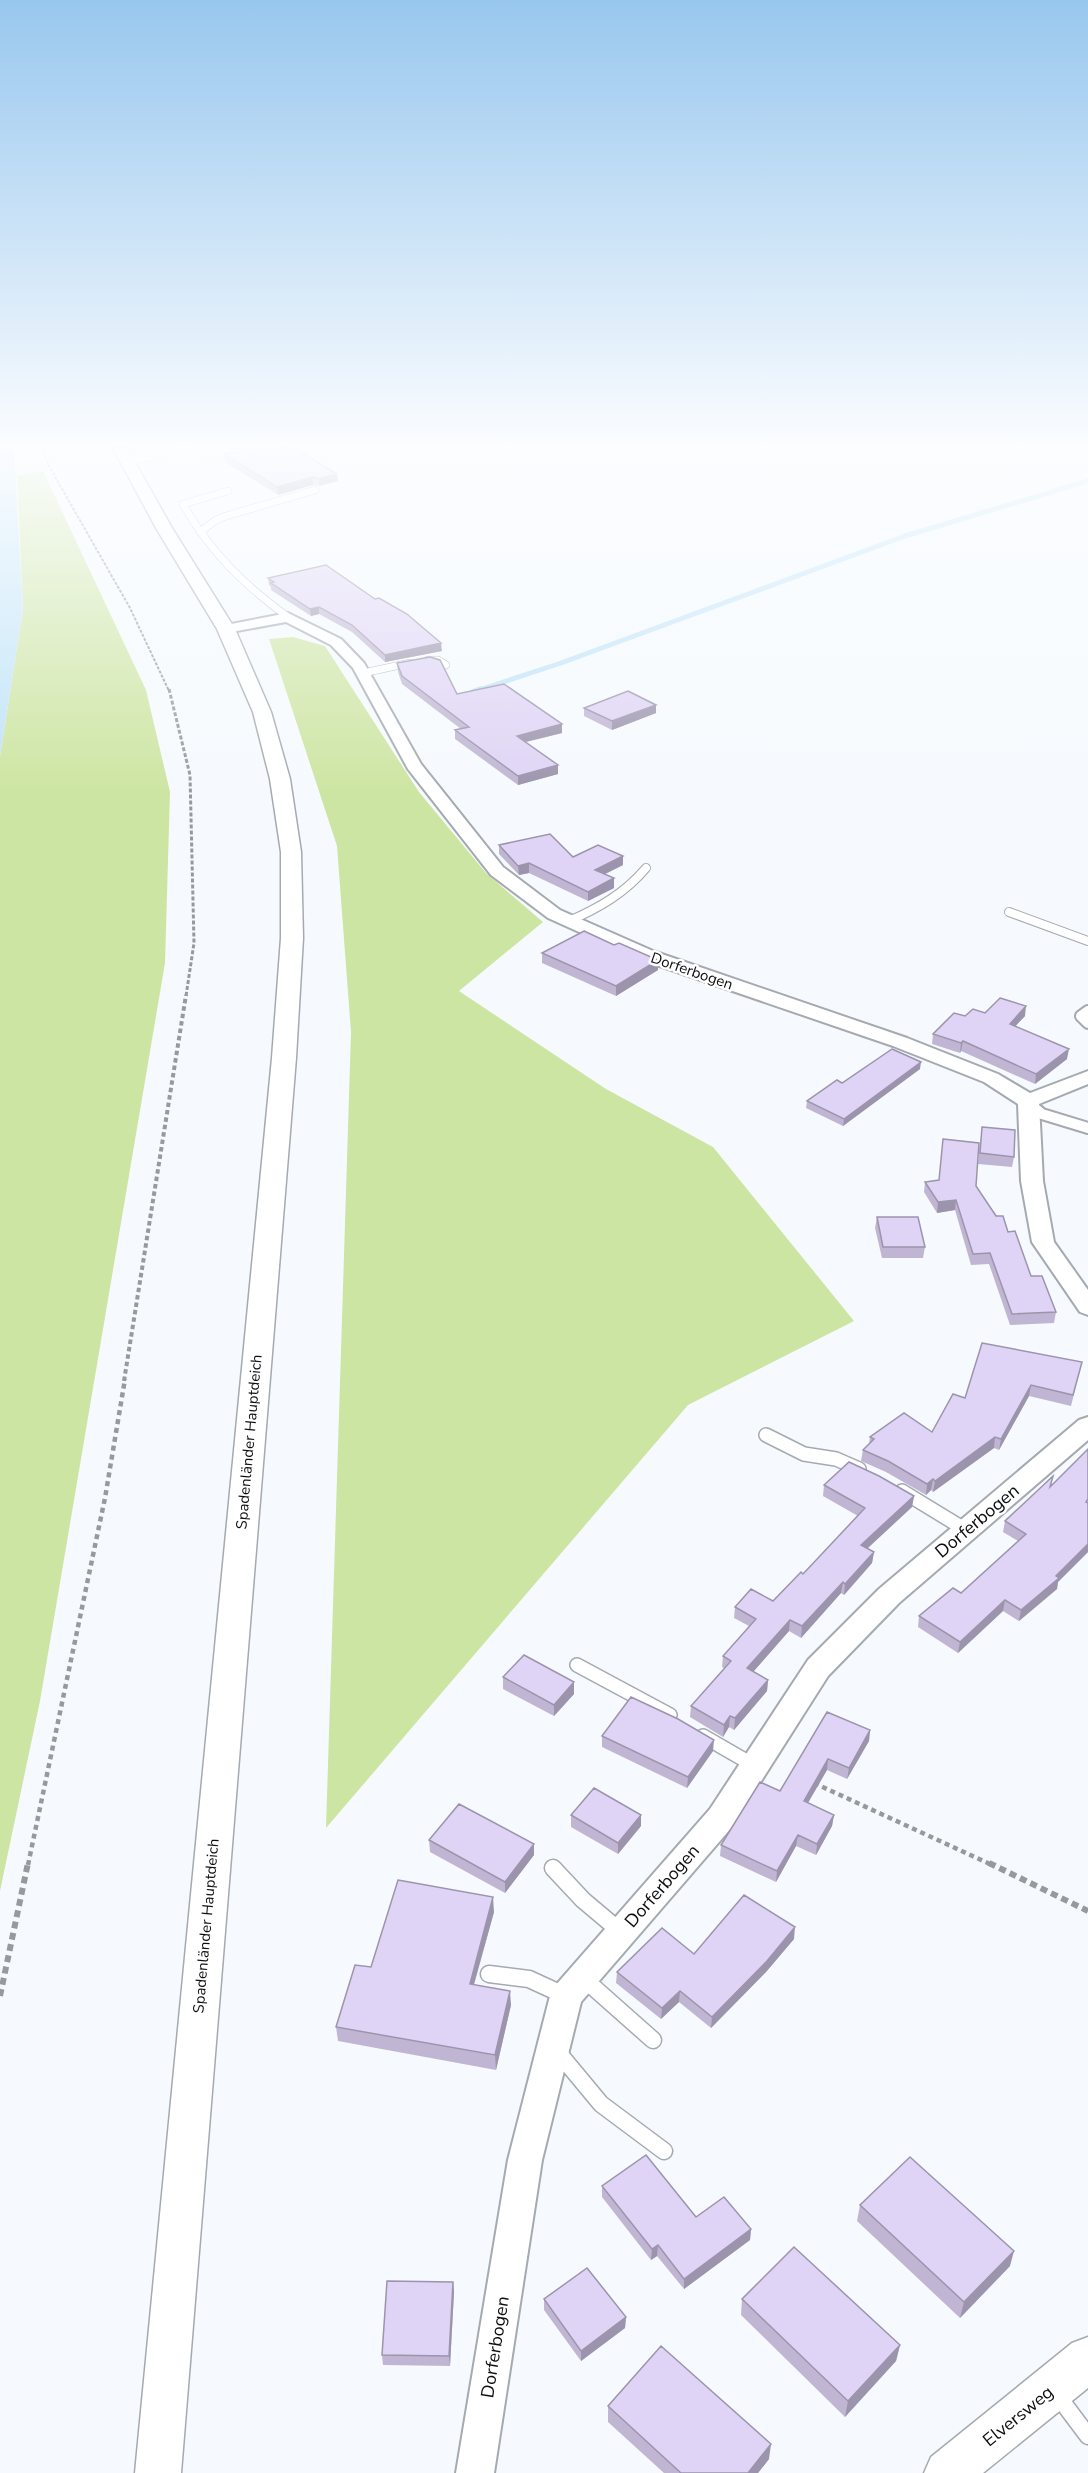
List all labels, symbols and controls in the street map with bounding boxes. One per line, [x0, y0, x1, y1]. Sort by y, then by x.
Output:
street label: Dorferbogen [648, 948, 736, 994]
street label: Spadenländer Hauptdeich [231, 1354, 267, 1530]
street label: Dorferbogen [930, 1479, 1024, 1563]
street label: Spadenländer Hauptdeich [188, 1838, 224, 2014]
street label: Dorferbogen [619, 1839, 705, 1933]
street label: Dorferbogen [475, 2294, 515, 2400]
street label: Elversweg [978, 2380, 1058, 2452]

